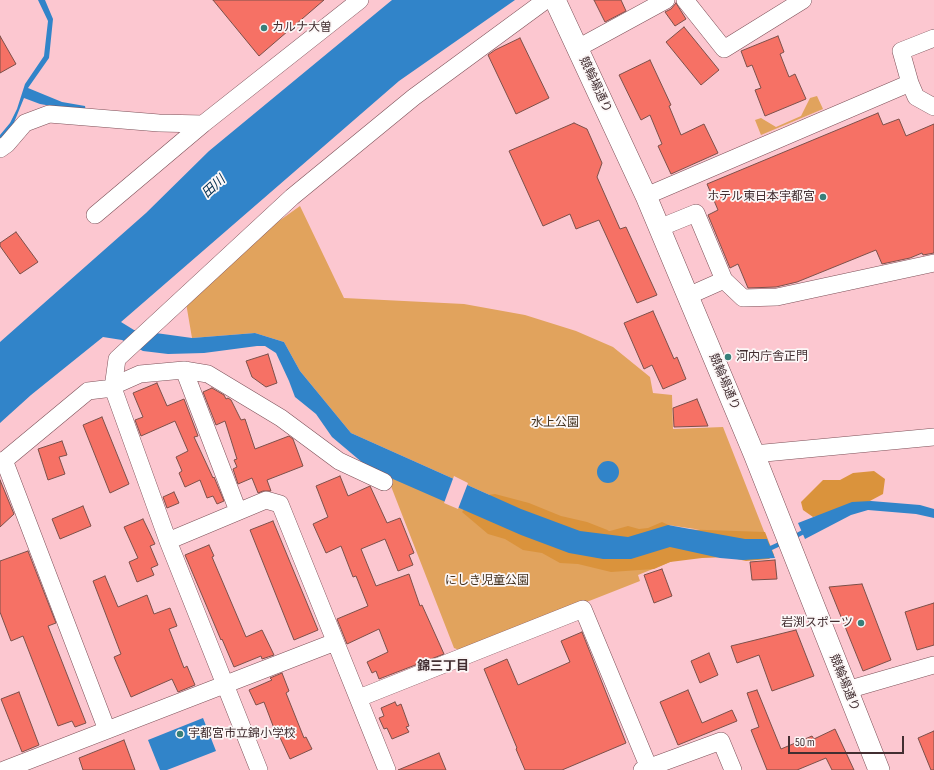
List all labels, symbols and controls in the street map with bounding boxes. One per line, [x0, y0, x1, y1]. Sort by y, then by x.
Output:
place label: カルナ大曽 [272, 21, 332, 35]
marker: カルナ大曽 [259, 23, 269, 33]
street label: 競輪場通り [576, 55, 614, 115]
water label: 田川 [199, 172, 229, 202]
place label: ホテル東日本宇都宮 [707, 190, 815, 204]
marker: ホテル東日本宇都宮 [818, 192, 828, 202]
place label: 河内庁舎正門 [736, 350, 808, 364]
street label: 競輪場通り [706, 352, 742, 412]
marker: 河内庁舎正門 [723, 352, 733, 362]
park label: 水上公園 [531, 416, 579, 430]
park label: にしき児童公園 [445, 574, 529, 588]
place label: 岩渕スポーツ [781, 616, 853, 630]
marker: 岩渕スポーツ [856, 618, 866, 628]
street label: 競輪場通り [826, 652, 862, 714]
district label: 錦三丁目 [417, 659, 469, 675]
place label: 宇都宮市立錦小学校 [188, 727, 296, 741]
scale bar [790, 728, 906, 754]
marker: 宇都宮市立錦小学校 [175, 729, 185, 739]
text: 50 m [795, 735, 815, 750]

